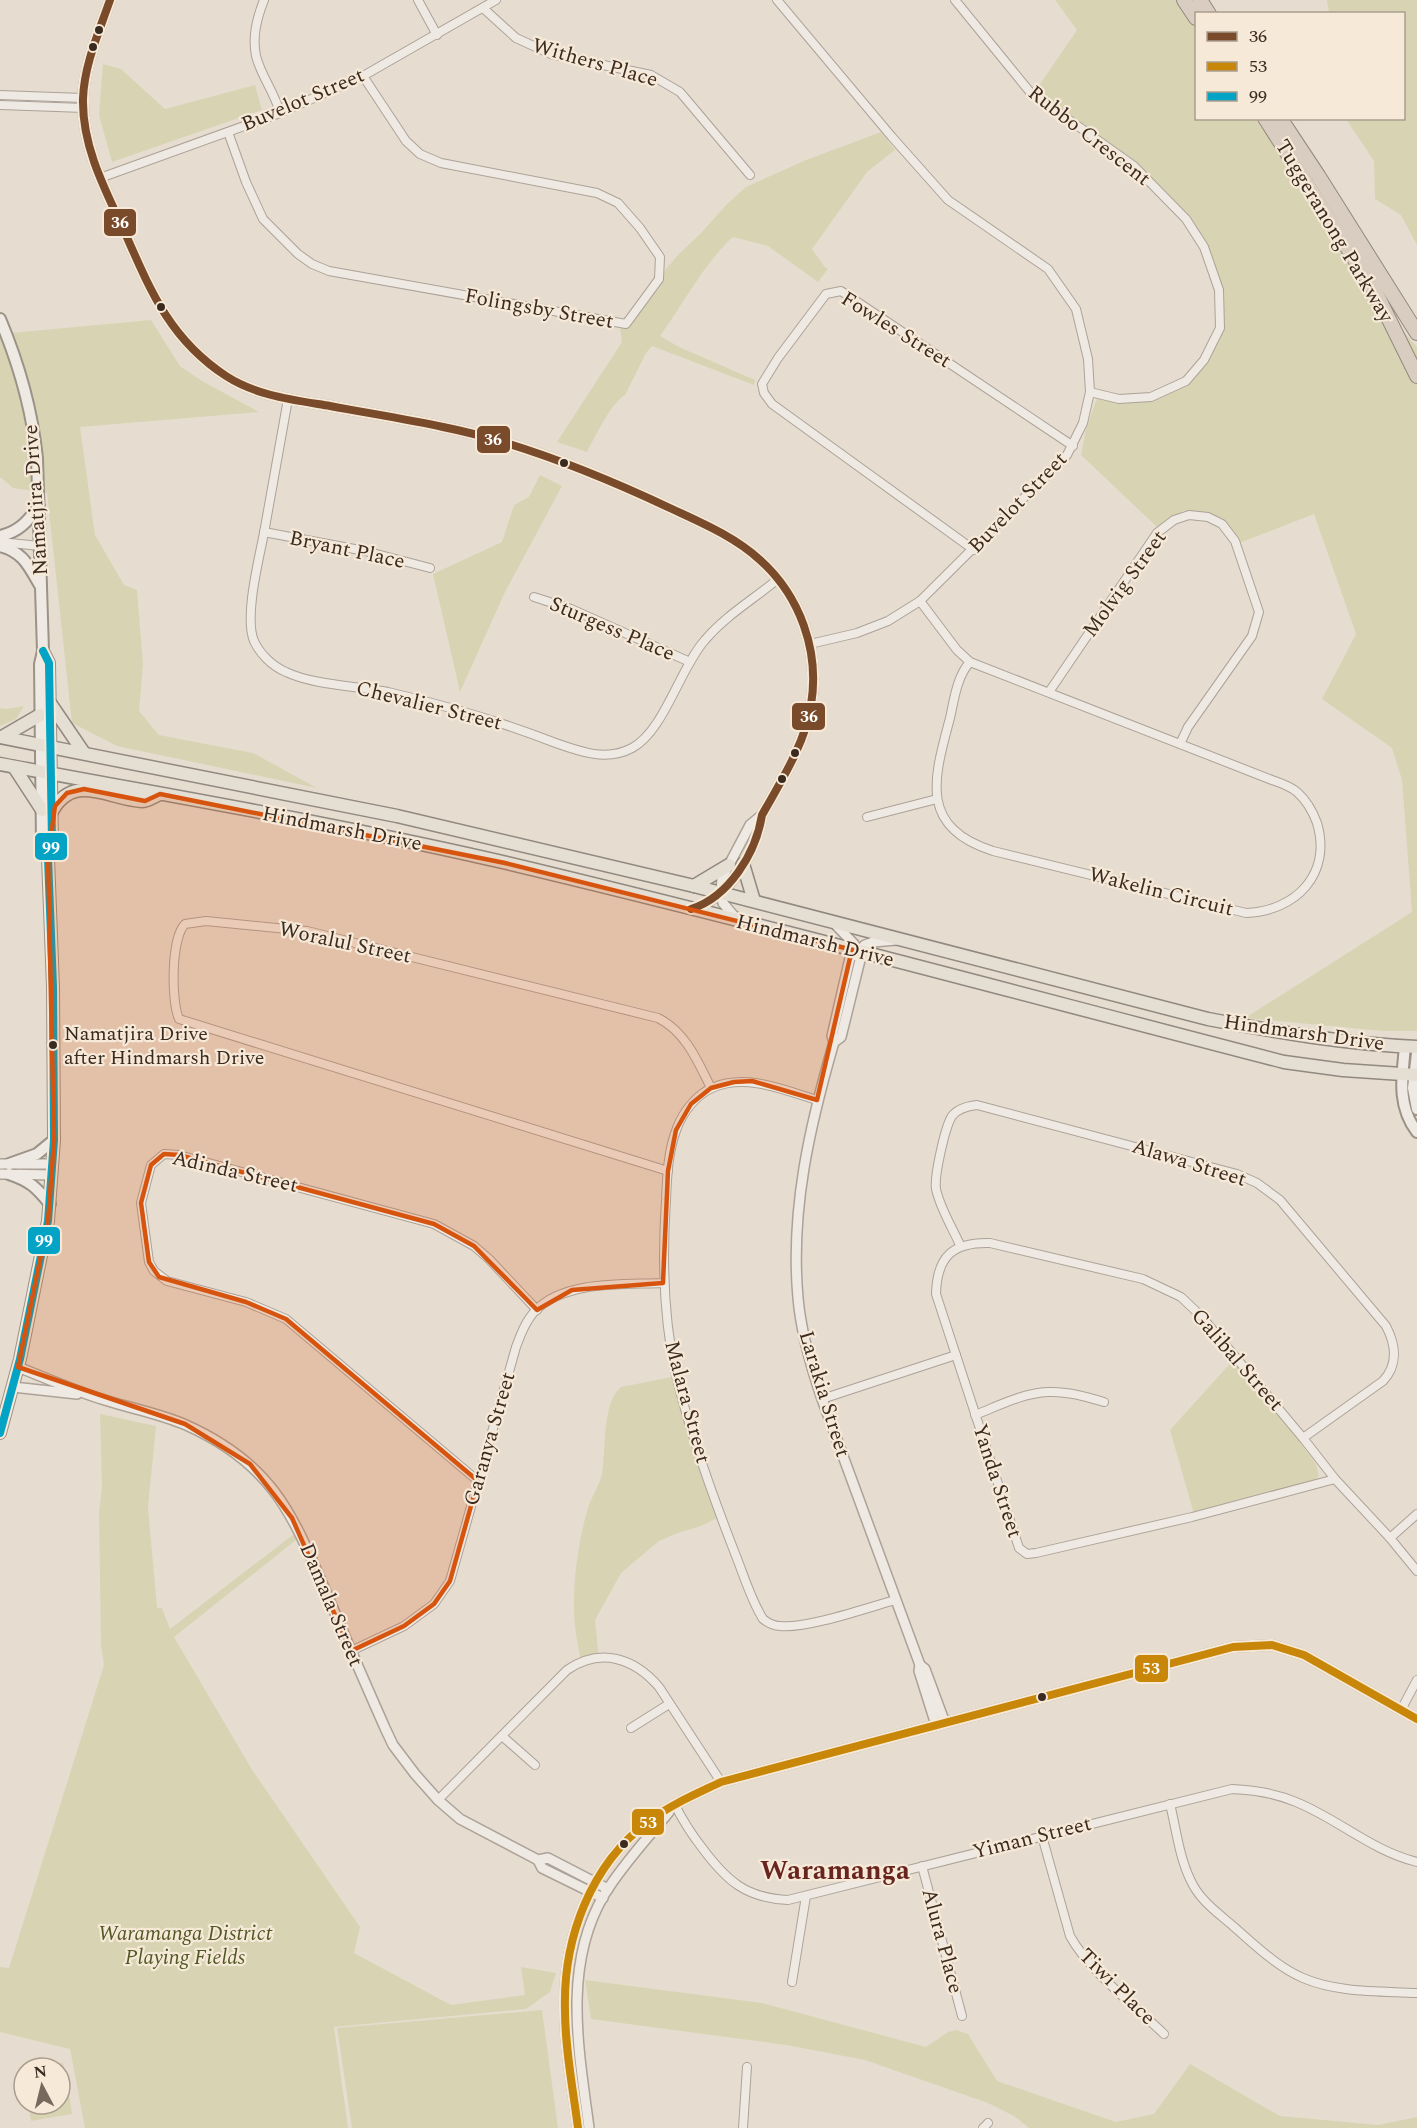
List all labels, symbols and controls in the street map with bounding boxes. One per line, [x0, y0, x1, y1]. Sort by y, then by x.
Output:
legend [1195, 12, 1405, 120]
text: 36 [1249, 23, 1267, 50]
unlabelled marker [93, 24, 105, 36]
street label: Withers Place [528, 30, 662, 96]
unlabelled marker [87, 41, 99, 53]
text: 53 [1249, 53, 1267, 80]
street label: Buvelot Street [236, 60, 370, 140]
street label: Rubbo Crescent [1021, 78, 1157, 194]
text: 99 [1249, 83, 1267, 110]
street label: Tuggeranong Parkway [1267, 133, 1402, 329]
line badge: 36 [103, 208, 137, 237]
text: 36 [111, 211, 129, 235]
street label: Folingsby Street [462, 280, 616, 338]
street label: Fowles Street [834, 283, 958, 377]
unlabelled marker [155, 301, 167, 313]
street label: Namatjira Drive [15, 423, 57, 577]
line badge: 36 [476, 425, 511, 454]
text: 36 [484, 428, 502, 452]
street label: Buvelot Street [961, 445, 1075, 561]
unlabelled marker [558, 457, 570, 469]
street label: Bryant Place [286, 522, 408, 578]
street label: Molvig Street [1075, 524, 1175, 644]
street label: Sturgess Place [544, 588, 680, 670]
street label: Chevalier Street [353, 672, 505, 740]
line badge: 36 [791, 702, 826, 731]
text: 36 [800, 705, 818, 729]
unlabelled marker [789, 747, 801, 759]
unlabelled marker [776, 773, 788, 785]
street label: Hindmarsh Drive [259, 798, 425, 860]
line badge: 99 [34, 832, 68, 861]
text: 99 [42, 836, 60, 860]
street label: Wakelin Circuit [1085, 859, 1237, 925]
street label: Hindmarsh Drive [732, 906, 898, 976]
street label: Woralul Street [276, 913, 414, 973]
street label: Hindmarsh Drive [1222, 1006, 1386, 1060]
place label: Namatjira Drive after Hindmarsh Drive [64, 1019, 264, 1073]
marker: Namatjira Drive after Hindmarsh Drive [47, 1039, 59, 1051]
street label: Alawa Street [1128, 1130, 1250, 1196]
street label: Adinda Street [169, 1142, 301, 1202]
line badge: 99 [27, 1226, 61, 1255]
text: 99 [35, 1229, 53, 1253]
street label: Galibal Street [1183, 1301, 1291, 1419]
street label: Larakia Street [790, 1327, 858, 1461]
street label: Malara Street [655, 1337, 719, 1467]
street label: Garanya Street [456, 1368, 524, 1510]
street label: Yanda Street [963, 1420, 1031, 1542]
street label: Damala Street [291, 1538, 371, 1672]
line badge: 53 [1134, 1654, 1169, 1683]
text: 53 [1142, 1657, 1160, 1681]
unlabelled marker [1036, 1691, 1048, 1703]
line badge: 53 [631, 1808, 665, 1836]
street label: Yiman Street [969, 1808, 1095, 1868]
text: 53 [639, 1811, 657, 1835]
unlabelled marker [618, 1838, 630, 1850]
district label: Waramanga [760, 1850, 910, 1892]
street label: Alura Place [913, 1885, 971, 1997]
park label: Waramanga District Playing Fields [98, 1918, 272, 1974]
street label: Tiwi Place [1071, 1941, 1163, 2033]
north arrow [12, 2056, 72, 2116]
text: N [32, 2059, 48, 2085]

